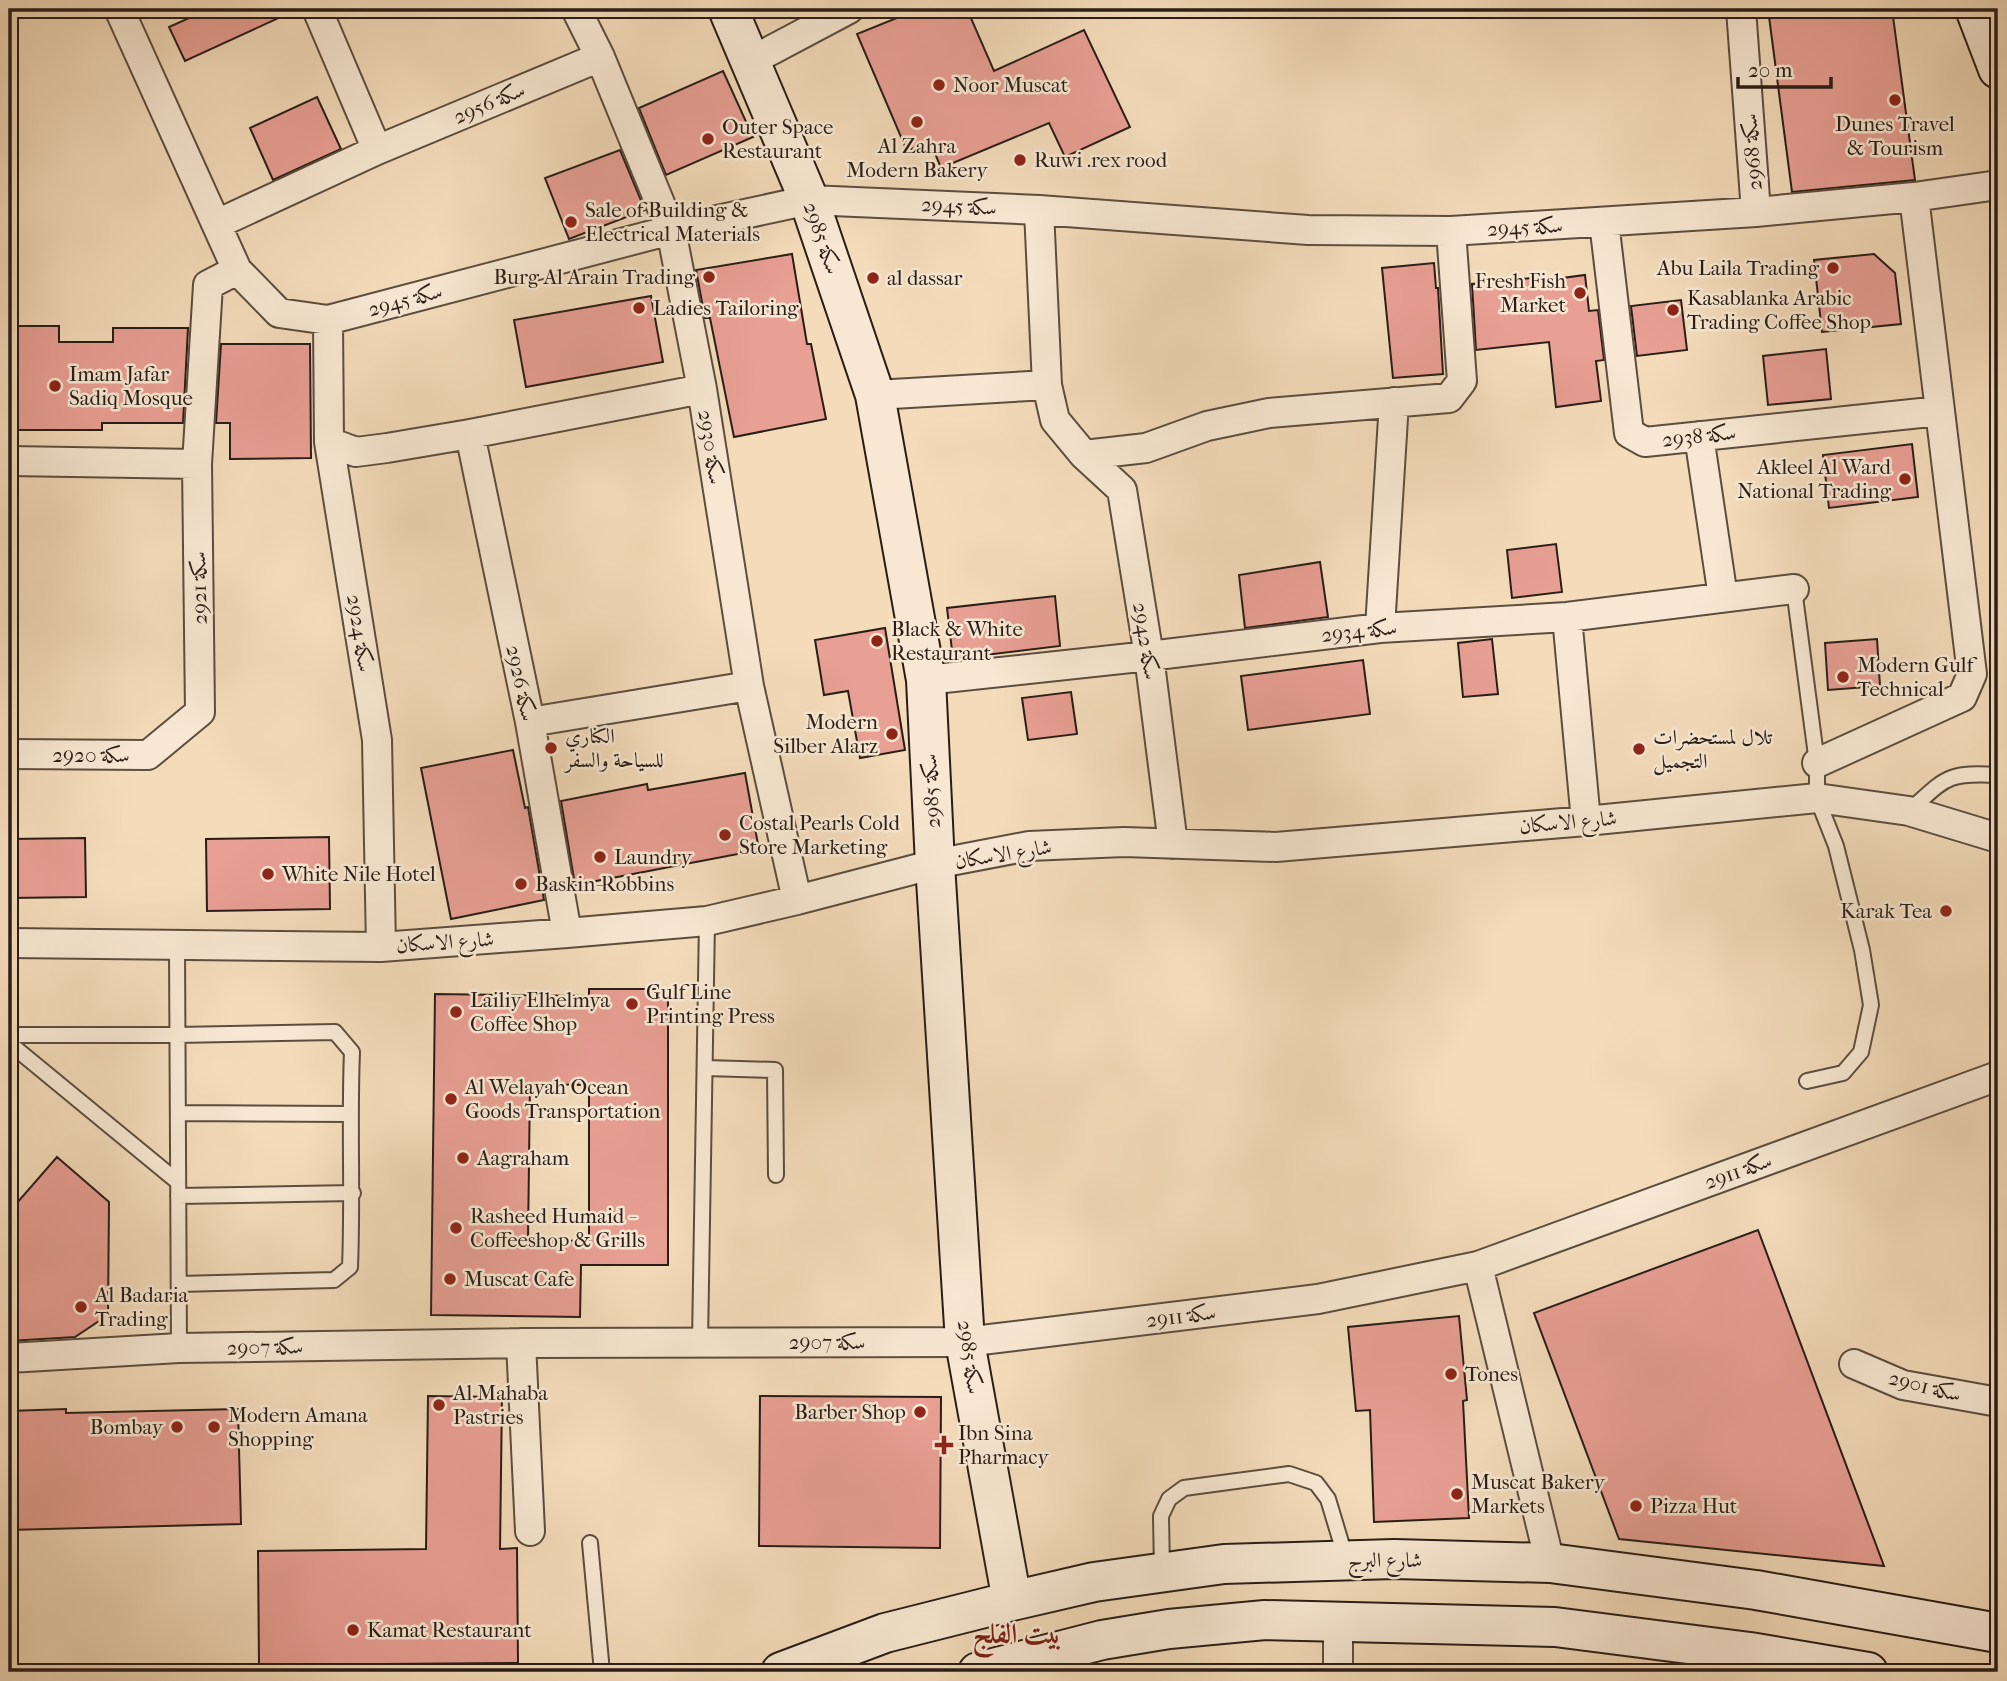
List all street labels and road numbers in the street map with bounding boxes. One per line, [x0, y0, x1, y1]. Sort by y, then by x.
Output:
street label: سكة 2956 [450, 77, 528, 129]
street label: سكة 2968 [1737, 113, 1767, 191]
street label: سكة 2945 [921, 192, 997, 220]
street label: سكة 2985 [799, 199, 845, 277]
street label: سكة 2945 [1487, 213, 1563, 241]
street label: سكة 2945 [365, 279, 445, 321]
street label: سكة 2930 [693, 408, 729, 486]
street label: سكة 2938 [1661, 420, 1737, 452]
street label: سكة 2921 [186, 551, 212, 625]
street label: سكة 2924 [342, 592, 378, 674]
street label: سكة 2942 [1128, 601, 1164, 681]
street label: سكة 2934 [1320, 615, 1398, 647]
street label: سكة 2926 [501, 643, 541, 723]
street label: سكة 2920 [52, 743, 130, 767]
street label: سكة 2985 [917, 753, 945, 829]
street label: شارع الاسكان [1518, 806, 1618, 844]
street label: شارع الاسكان [953, 834, 1054, 879]
street label: شارع الاسكان [395, 927, 495, 963]
street label: سكة 2911 [1701, 1148, 1775, 1194]
street label: سكة 2911 [1145, 1300, 1217, 1332]
street label: سكة 2985 [953, 1318, 987, 1396]
street label: سكة 2907 [789, 1330, 865, 1354]
street label: سكة 2907 [226, 1334, 304, 1360]
street label: سكة 2901 [1886, 1365, 1964, 1407]
street label: شارع البرج [1348, 1548, 1422, 1579]

